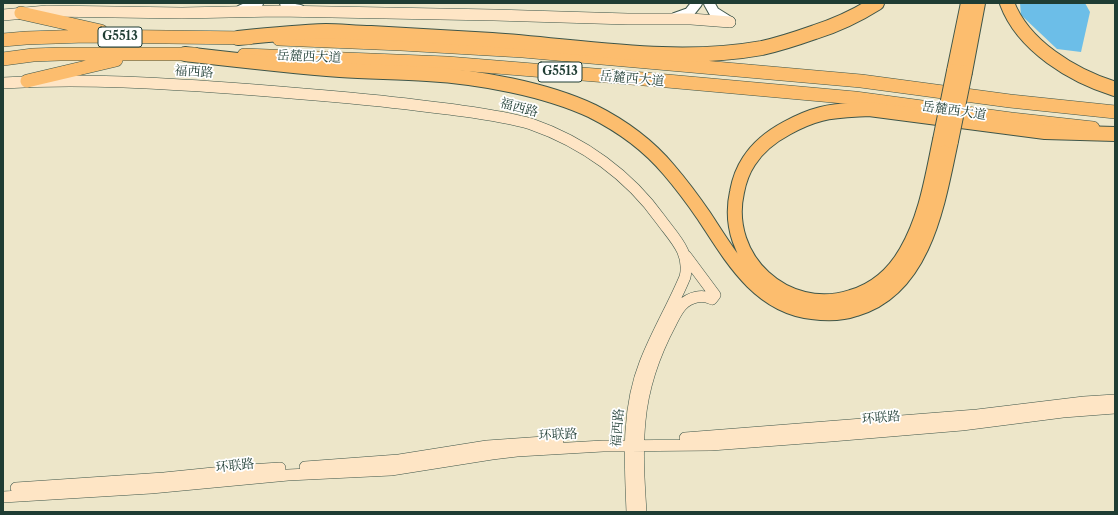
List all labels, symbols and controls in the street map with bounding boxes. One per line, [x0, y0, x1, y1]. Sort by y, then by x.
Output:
road number: G5513 [98, 27, 142, 47]
street label: 岳麓西大道 [276, 48, 342, 66]
road number: G5513 [538, 62, 582, 82]
street label: 福西路 [174, 63, 214, 81]
street label: 岳麓西大道 [599, 68, 665, 90]
street label: 福西路 [498, 95, 540, 121]
street label: 岳麓西大道 [921, 99, 987, 123]
street label: 福西路 [609, 408, 627, 448]
street label: 环联路 [861, 409, 901, 427]
street label: 环联路 [538, 426, 578, 444]
street label: 环联路 [215, 456, 255, 476]

